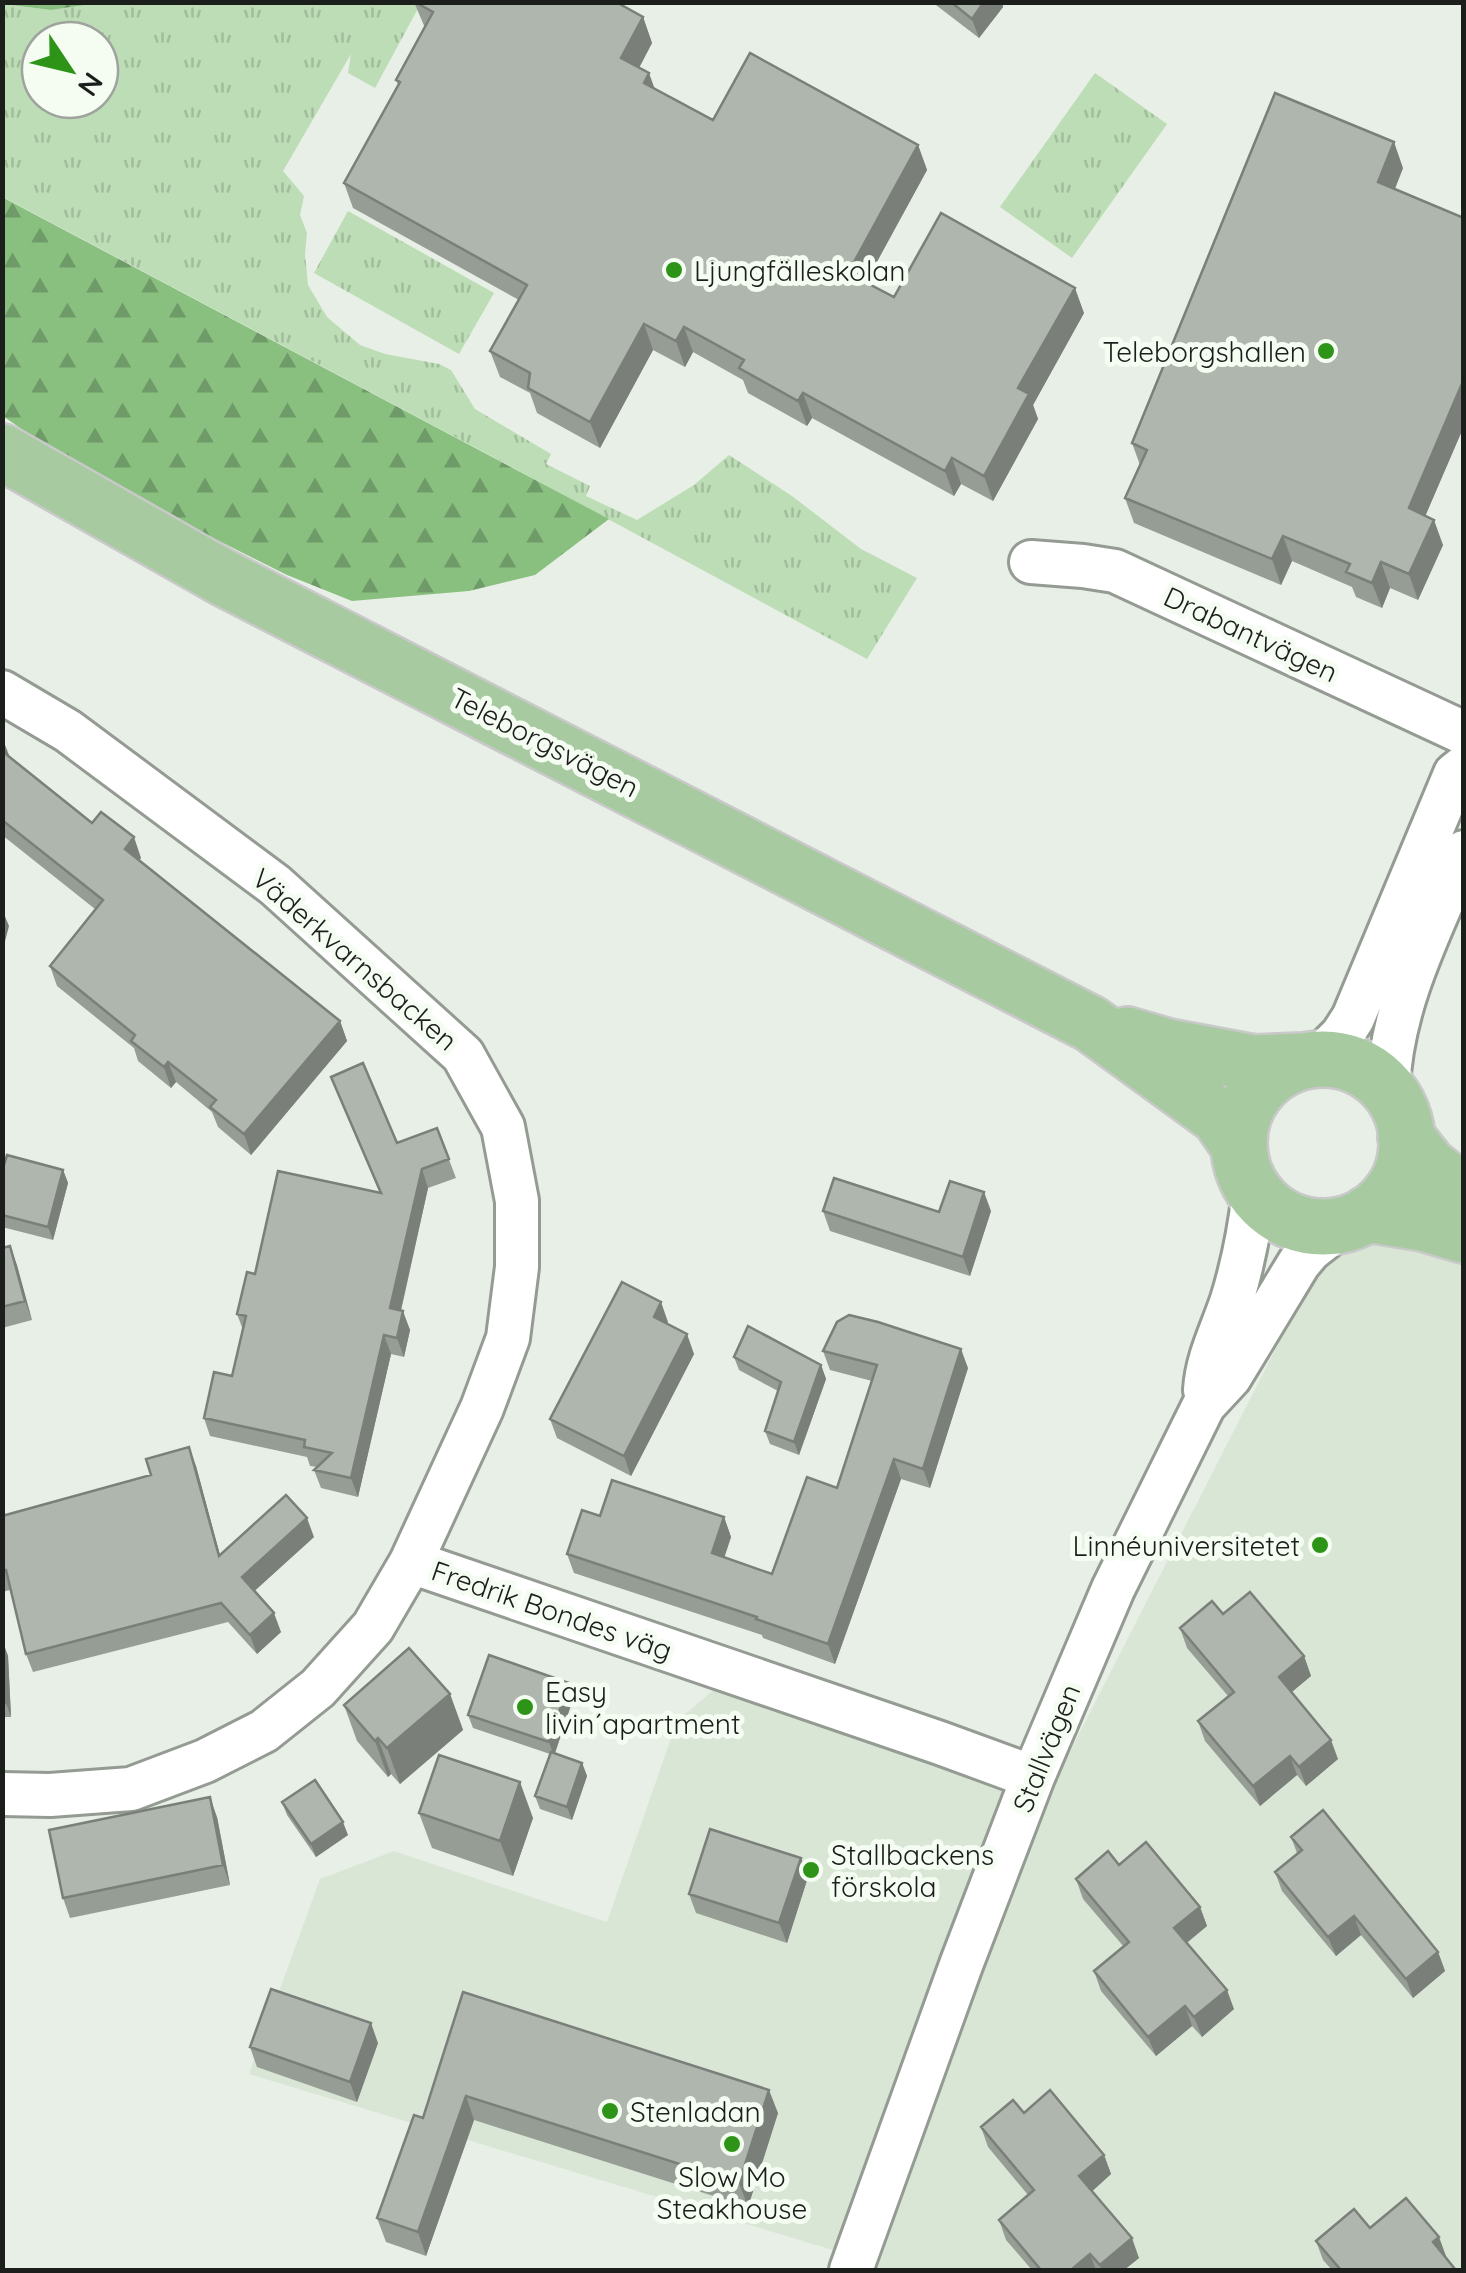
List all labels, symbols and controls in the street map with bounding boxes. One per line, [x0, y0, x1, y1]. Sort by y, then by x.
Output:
north arrow [20, 20, 120, 120]
text: N [71, 66, 111, 103]
place label: Ljungfälleskolan [694, 253, 906, 288]
marker: Ljungfälleskolan [663, 259, 685, 281]
place label: Teleborgshallen [1103, 334, 1306, 369]
marker: Teleborgshallen [1315, 340, 1337, 362]
street label: Drabantvägen [1159, 578, 1343, 690]
street label: Teleborgsvägen [445, 680, 645, 804]
street label: Väderkvarnsbacken [245, 860, 465, 1058]
place label: Linnéuniversitetet [1073, 1528, 1300, 1563]
marker: Linnéuniversitetet [1309, 1534, 1331, 1556]
street label: Fredrik Bondes väg [427, 1552, 677, 1668]
place label: Easy livin´apartment [545, 1674, 741, 1741]
street label: Stallvägen [1004, 1679, 1088, 1817]
marker: Easy livin´apartment [514, 1696, 536, 1718]
place label: Stallbackens förskola [831, 1837, 994, 1904]
marker: Stallbackens förskola [800, 1859, 822, 1881]
place label: Stenladan [630, 2094, 761, 2129]
marker: Stenladan [599, 2100, 621, 2122]
marker: Slow Mo Steakhouse [721, 2133, 743, 2155]
place label: Slow Mo Steakhouse [657, 2159, 807, 2226]

